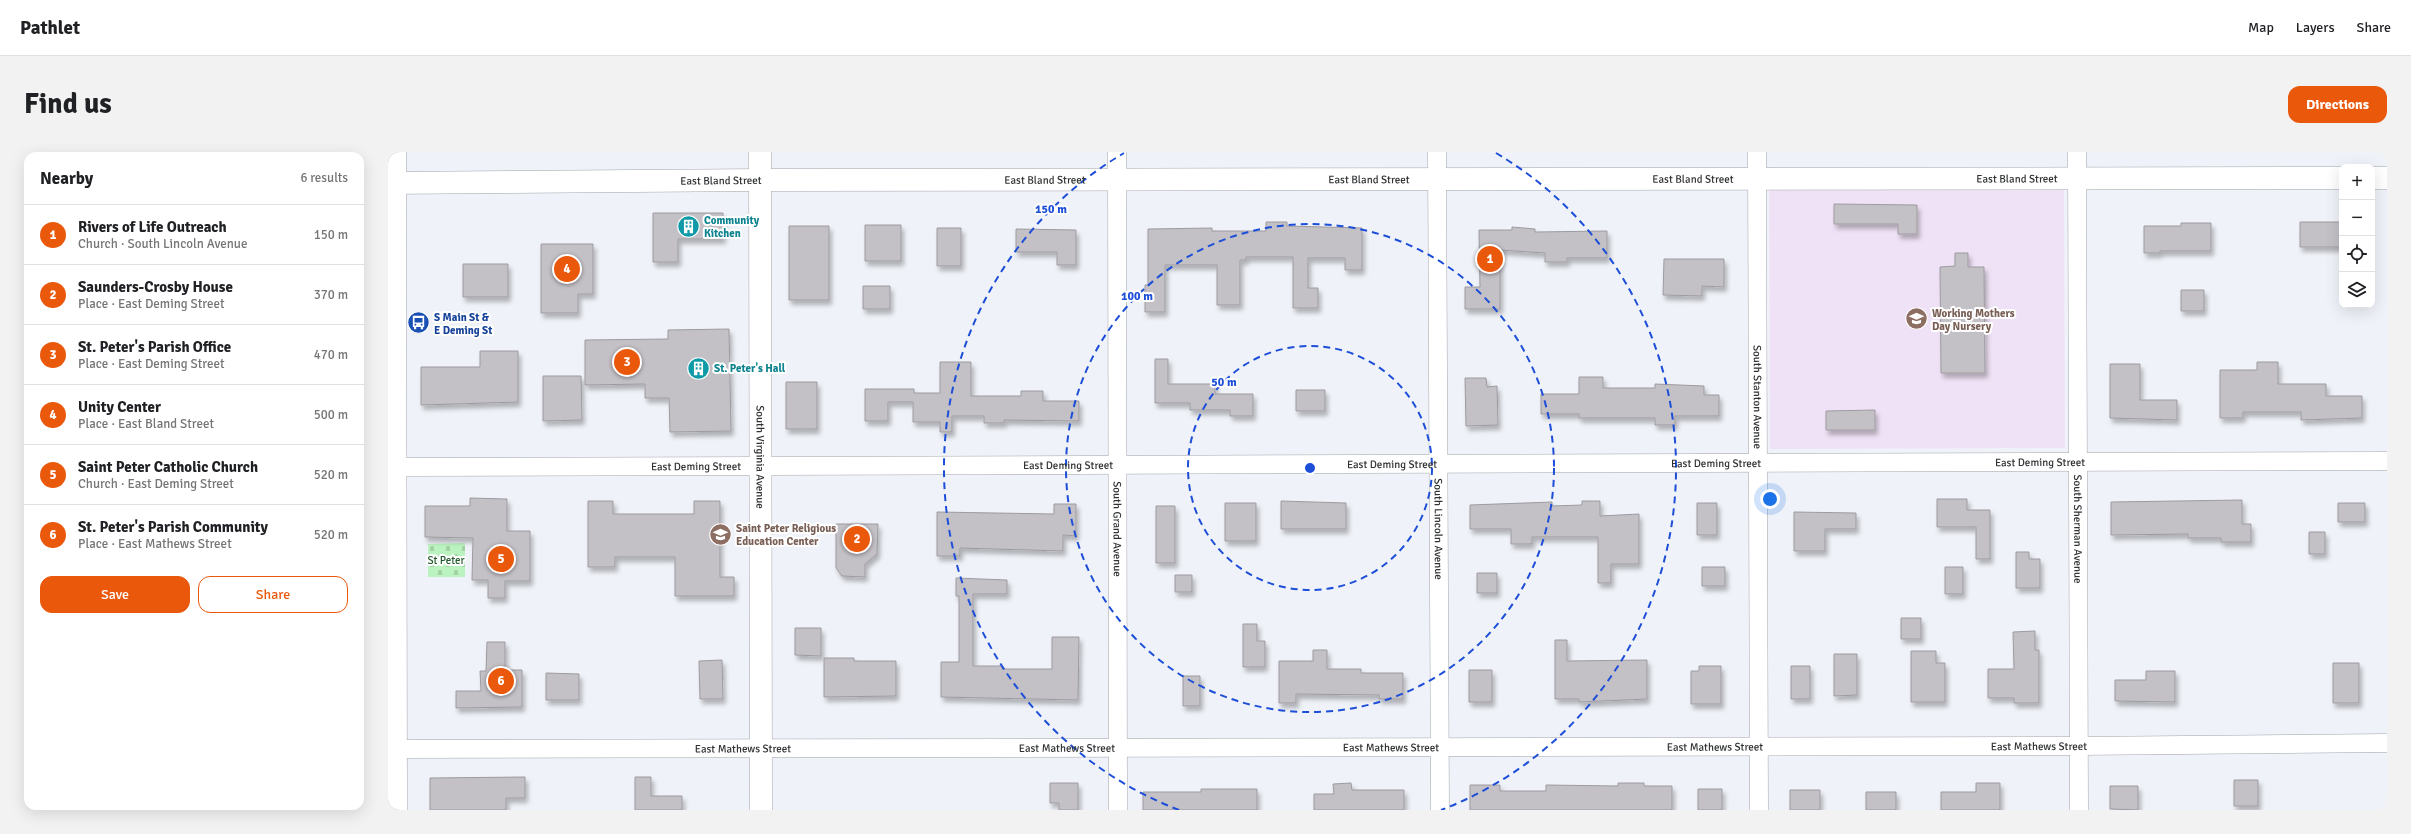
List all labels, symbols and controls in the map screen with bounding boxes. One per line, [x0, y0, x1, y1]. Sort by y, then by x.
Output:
text: Pathlet [20, 16, 80, 40]
text: Map [2248, 19, 2274, 36]
text: Layers [2296, 19, 2335, 36]
text: Share [2357, 19, 2391, 36]
button: Directions [2288, 86, 2387, 123]
text: Find us [24, 87, 112, 121]
map controls [2339, 164, 2375, 308]
button: + [2339, 164, 2375, 200]
text: Nearby [40, 168, 93, 189]
text: 6 results [300, 170, 348, 186]
street label: East Bland Street [1652, 172, 1734, 185]
street label: East Bland Street [1976, 172, 2058, 185]
street label: East Bland Street [680, 173, 762, 187]
street label: East Bland Street [1004, 173, 1086, 186]
street label: East Bland Street [1328, 173, 1410, 186]
button: − [2339, 200, 2375, 236]
text: 150 m [1035, 202, 1067, 217]
building icon: Community Kitchen [675, 213, 701, 239]
place label: Community Kitchen [704, 214, 760, 240]
text: Rivers of Life Outreach [78, 218, 227, 236]
text: 1 [49, 227, 57, 243]
text: 150 m [314, 227, 348, 243]
text: Church · South Lincoln Avenue [78, 236, 247, 252]
button: locate [2339, 236, 2375, 272]
pin: 1 [1477, 244, 1503, 274]
pin: 4 [554, 254, 580, 284]
button: layers [2339, 272, 2375, 308]
text: Saunders-Crosby House [78, 278, 233, 296]
text: 2 [49, 287, 57, 303]
text: 370 m [314, 287, 348, 303]
text: 100 m [1121, 289, 1153, 304]
text: Place · East Deming Street [78, 296, 224, 312]
school or university icon: Working Mothers Day Nursery [1904, 306, 1930, 332]
place label: Working Mothers Day Nursery [1932, 307, 2015, 333]
bus stop icon: S Main St & E Deming St [406, 310, 432, 336]
place label: S Main St & E Deming St [434, 311, 492, 337]
text: St. Peter's Parish Office [78, 338, 231, 356]
street label: South Stanton Avenue [1751, 345, 1764, 449]
text: 3 [49, 347, 57, 363]
text: 470 m [314, 347, 348, 363]
pin: 3 [614, 347, 640, 377]
building icon: St. Peter's Hall [686, 355, 712, 381]
text: Place · East Deming Street [78, 356, 224, 372]
place label: St. Peter's Hall [714, 362, 786, 375]
text: 50 m [1211, 375, 1237, 390]
text: Unity Center [78, 398, 161, 416]
street label: South Virginia Avenue [754, 405, 767, 509]
text: 4 [49, 407, 57, 423]
text: 500 m [314, 407, 348, 423]
text: Place · East Bland Street [78, 416, 214, 432]
street label: East Deming Street [1995, 455, 2085, 469]
street label: East Deming Street [1671, 456, 1761, 470]
street label: East Deming Street [1347, 457, 1437, 471]
text: Saint Peter Catholic Church [78, 458, 258, 476]
street label: East Deming Street [1023, 458, 1113, 472]
street label: East Deming Street [651, 459, 741, 473]
centre of rings [1303, 461, 1317, 475]
text: 5 [49, 467, 57, 483]
text: 520 m [314, 467, 348, 483]
street label: South Sherman Avenue [2071, 474, 2085, 584]
text: Church · East Deming Street [78, 476, 234, 492]
street label: South Lincoln Avenue [1432, 478, 1445, 580]
street label: South Grand Avenue [1111, 481, 1124, 577]
your location [1760, 489, 1780, 509]
text: St. Peter's Parish Community [78, 518, 268, 536]
school or university icon: Saint Peter Religious Education Center [707, 521, 733, 547]
place label: Saint Peter Religious Education Center [736, 522, 836, 548]
pin: 2 [844, 524, 870, 554]
text: 6 [49, 527, 57, 543]
text: 520 m [314, 527, 348, 543]
text: Place · East Mathews Street [78, 536, 232, 552]
pin: 5 [488, 544, 514, 574]
park label: St Peter [427, 554, 465, 567]
button: Save [40, 576, 190, 613]
button: Share [198, 576, 348, 613]
pin: 6 [488, 666, 514, 696]
street label: East Mathews Street [1991, 739, 2087, 753]
street label: East Mathews Street [1667, 740, 1763, 753]
street label: East Mathews Street [1019, 741, 1115, 754]
street label: East Mathews Street [1343, 741, 1439, 754]
street label: East Mathews Street [695, 742, 791, 755]

